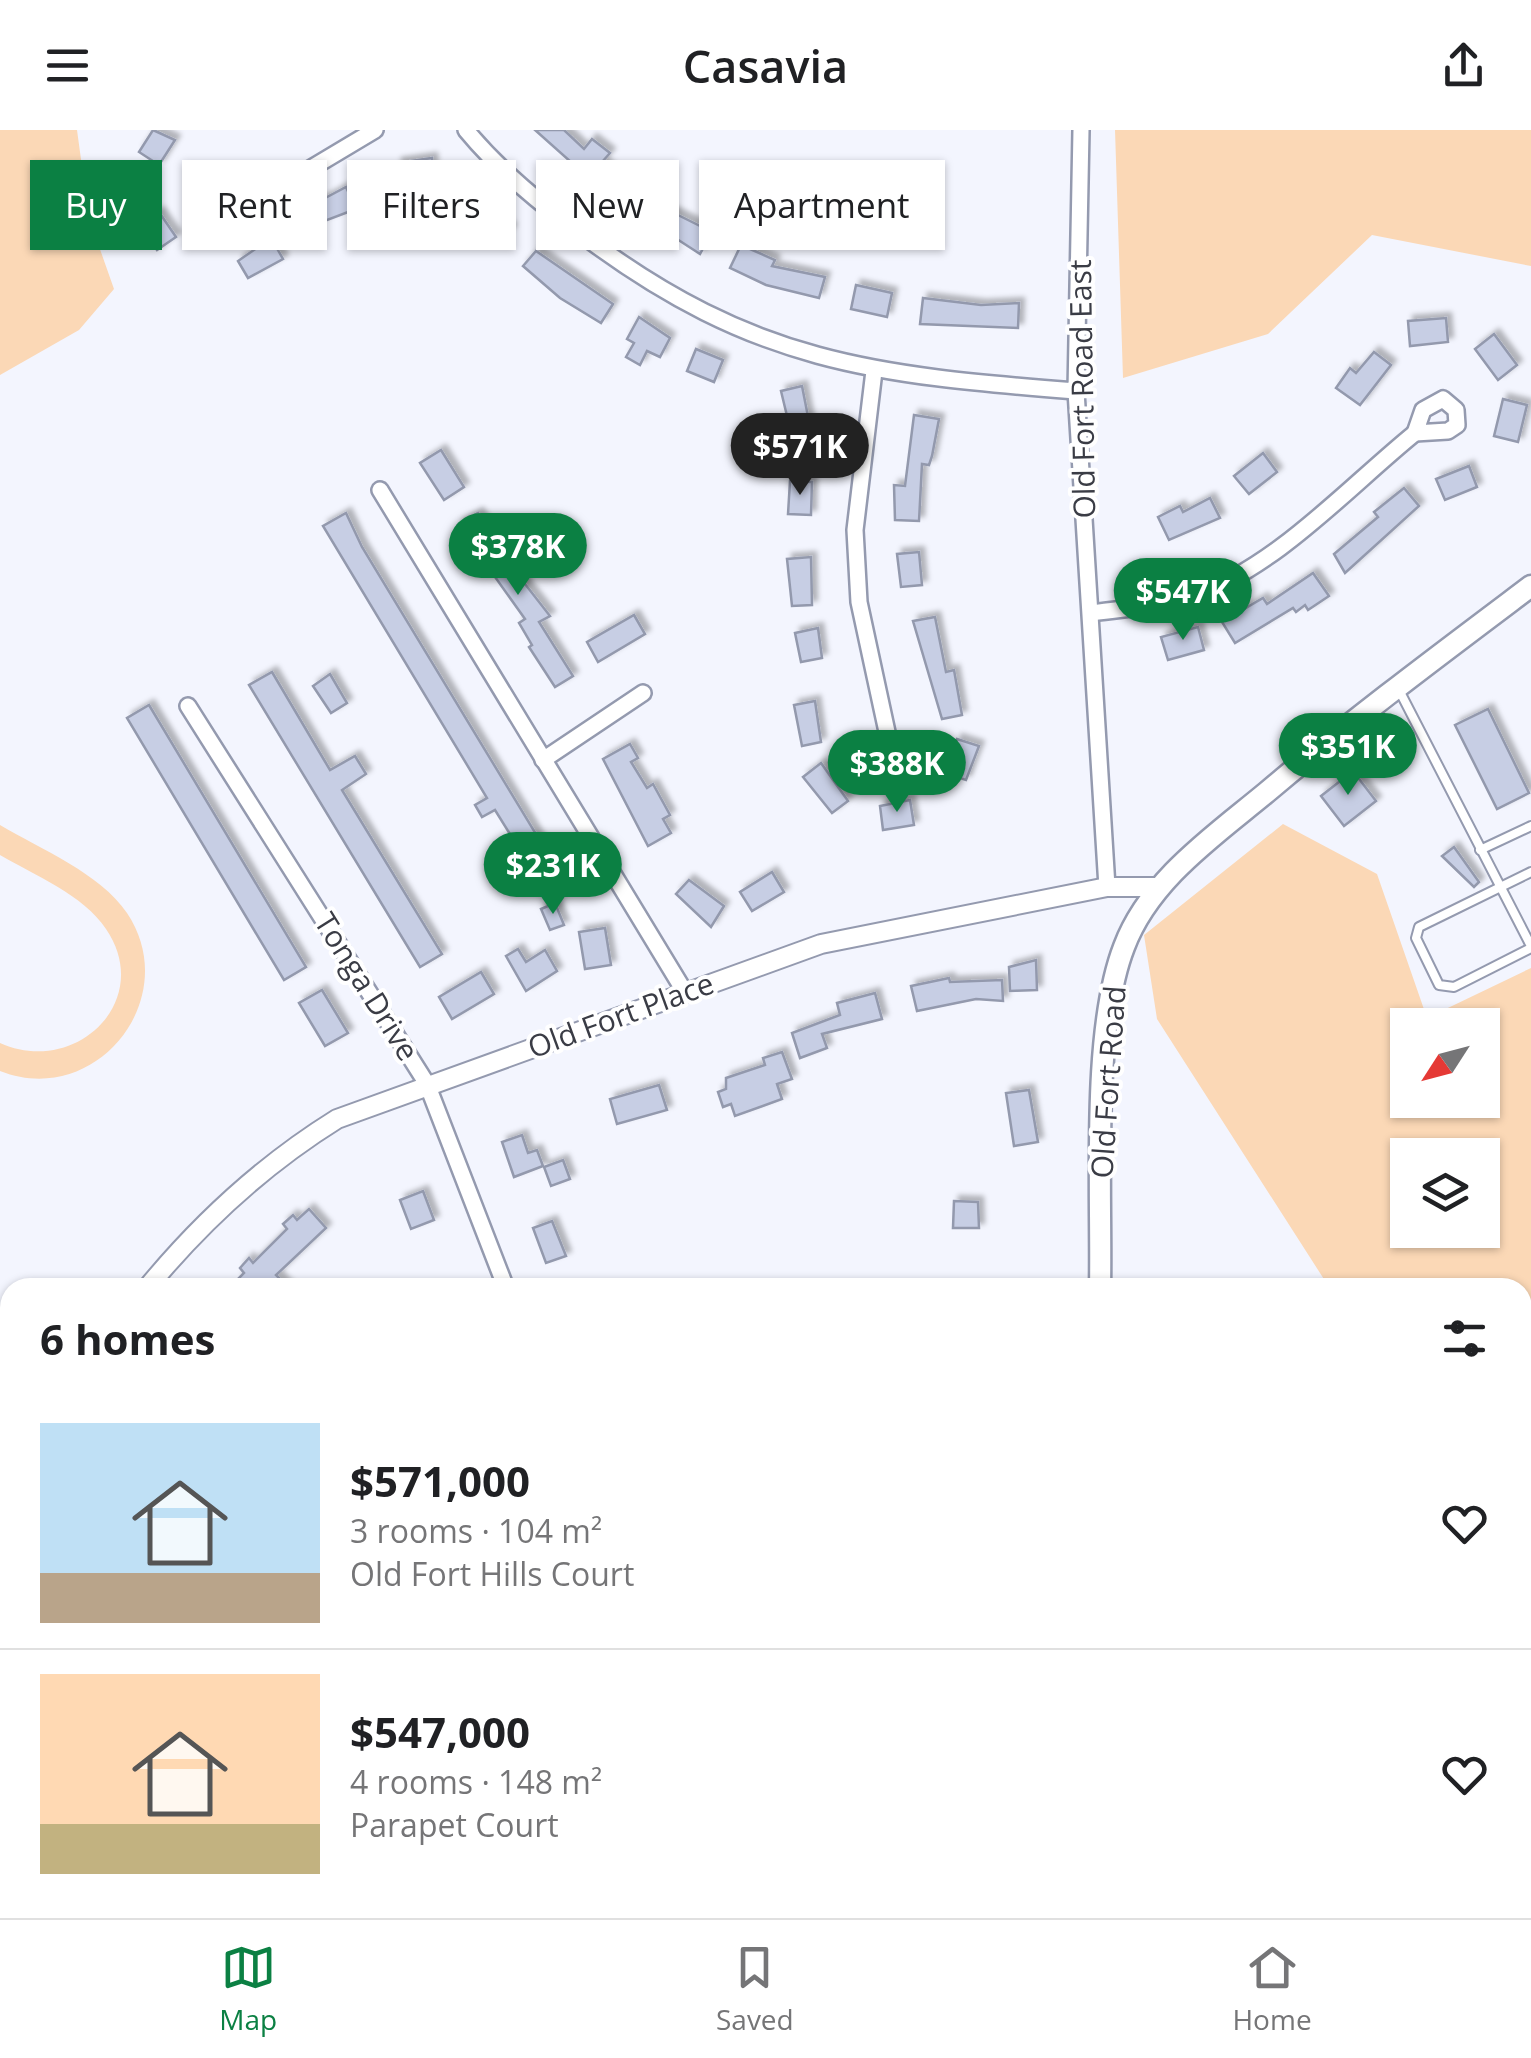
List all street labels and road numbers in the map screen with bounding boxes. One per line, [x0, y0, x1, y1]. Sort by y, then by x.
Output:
street label: Old Fort Road East [1059, 259, 1104, 519]
street label: Tonga Drive [306, 904, 429, 1068]
street label: Old Fort Place [522, 962, 719, 1067]
street label: Old Fort Road [1080, 984, 1135, 1180]

